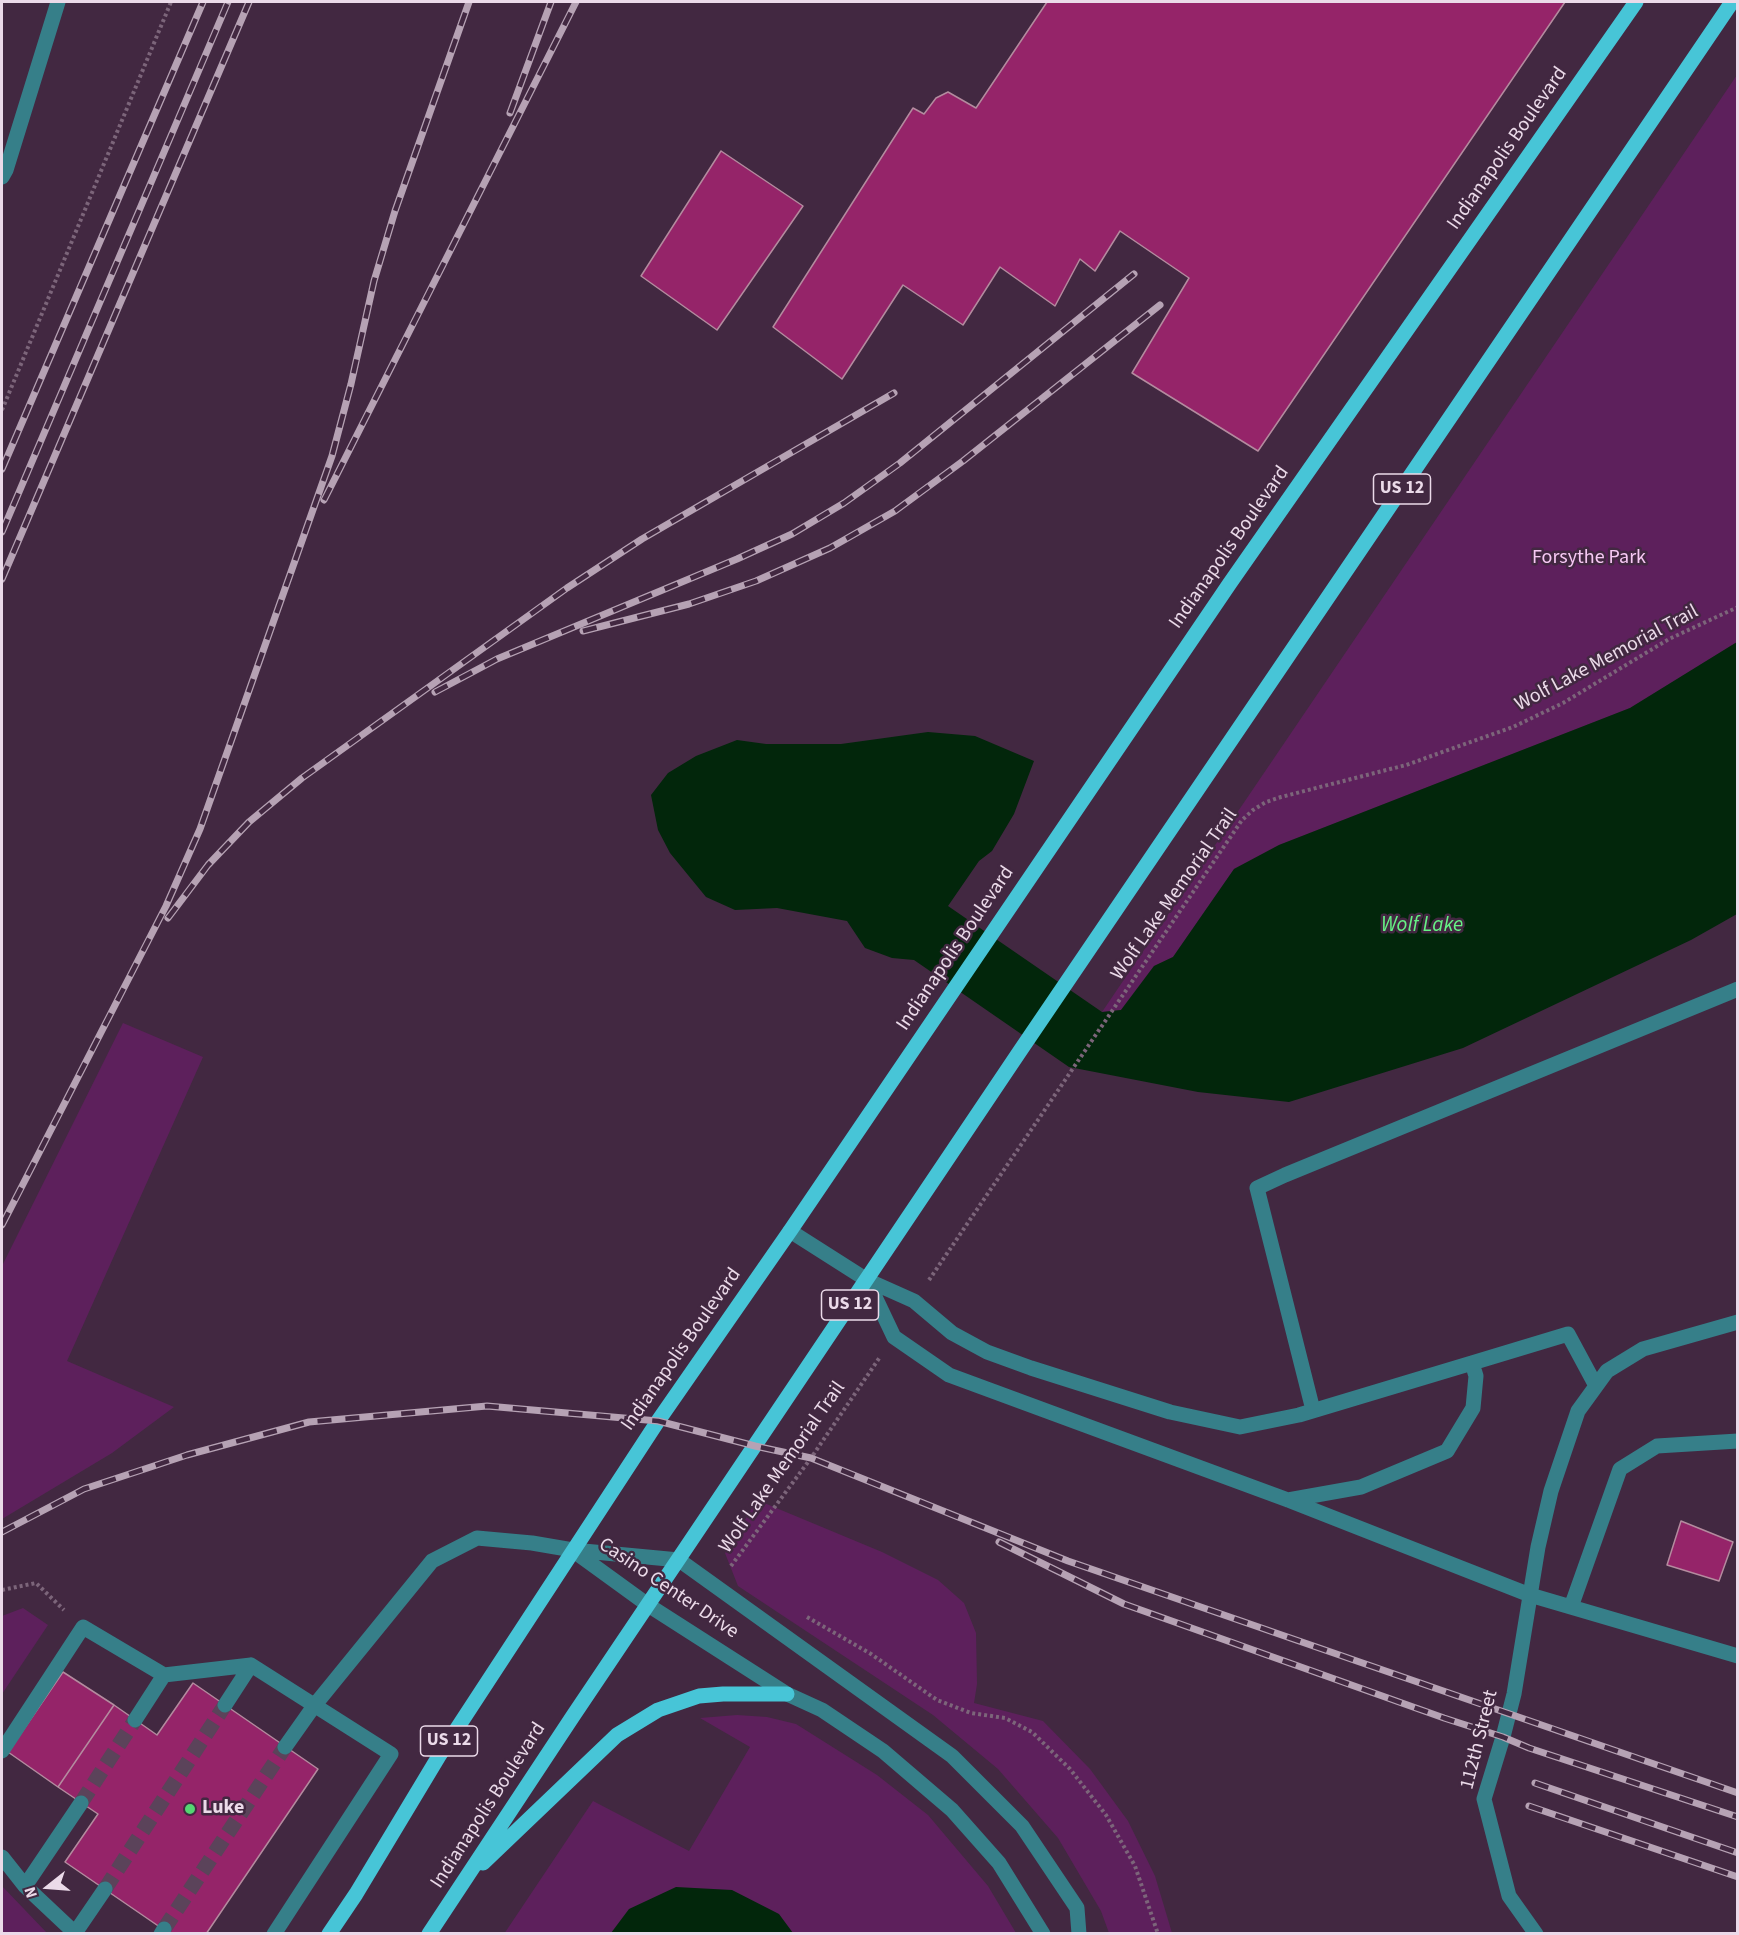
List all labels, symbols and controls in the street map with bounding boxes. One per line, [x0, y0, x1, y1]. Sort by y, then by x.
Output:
street label: Indianapolis Boulevard [1443, 63, 1573, 235]
street label: Indianapolis Boulevard [1165, 462, 1295, 634]
road number: US 12 [1374, 474, 1430, 504]
park label: Forsythe Park [1532, 547, 1646, 571]
street label: Wolf Lake Memorial Trail [1511, 601, 1703, 717]
street label: Wolf Lake Memorial Trail [1107, 805, 1243, 985]
street label: Indianapolis Boulevard [892, 862, 1020, 1036]
water label: Wolf Lake [1381, 913, 1463, 939]
street label: Indianapolis Boulevard [617, 1264, 747, 1436]
road number: US 12 [822, 1290, 878, 1320]
street label: Wolf Lake Memorial Trail [715, 1378, 851, 1558]
street label: Casino Center Drive [593, 1533, 743, 1645]
street label: 112th Street [1456, 1688, 1504, 1792]
street label: Indianapolis Boulevard [426, 1718, 552, 1894]
road number: US 12 [420, 1726, 478, 1756]
place label: Luke [202, 1797, 244, 1821]
marker: Luke [183, 1802, 197, 1816]
north arrow [18, 1857, 78, 1917]
text: N [19, 1884, 43, 1901]

